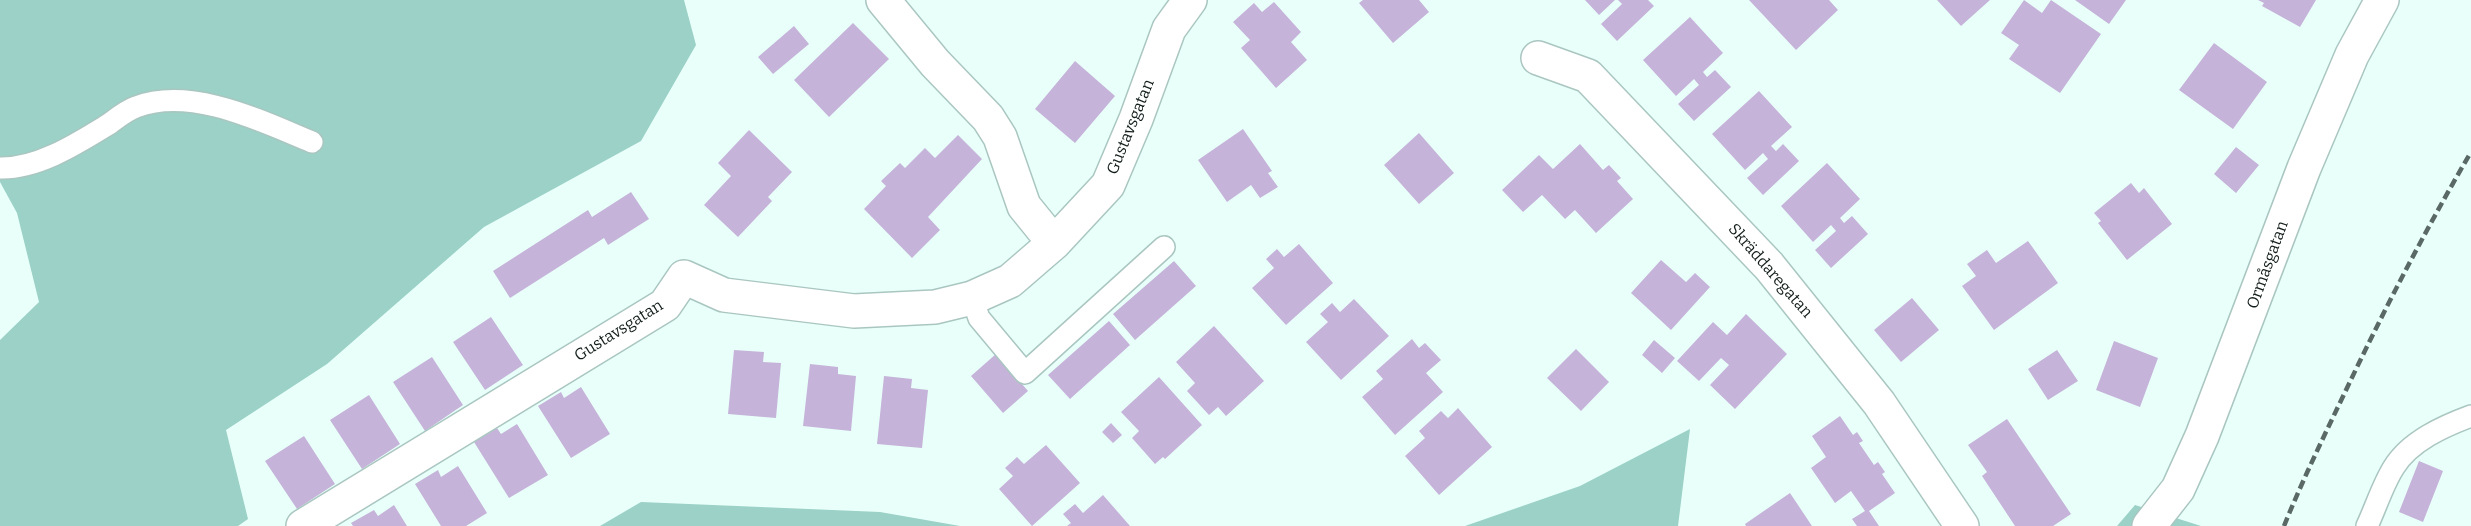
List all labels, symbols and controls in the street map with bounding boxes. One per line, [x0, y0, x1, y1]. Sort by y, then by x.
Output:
street label: Gustavsgatan [1103, 77, 1159, 177]
street label: Ormåsgatan [2243, 218, 2293, 312]
street label: Skräddaregatan [1724, 220, 1816, 322]
street label: Gustavsgatan [571, 296, 667, 366]

